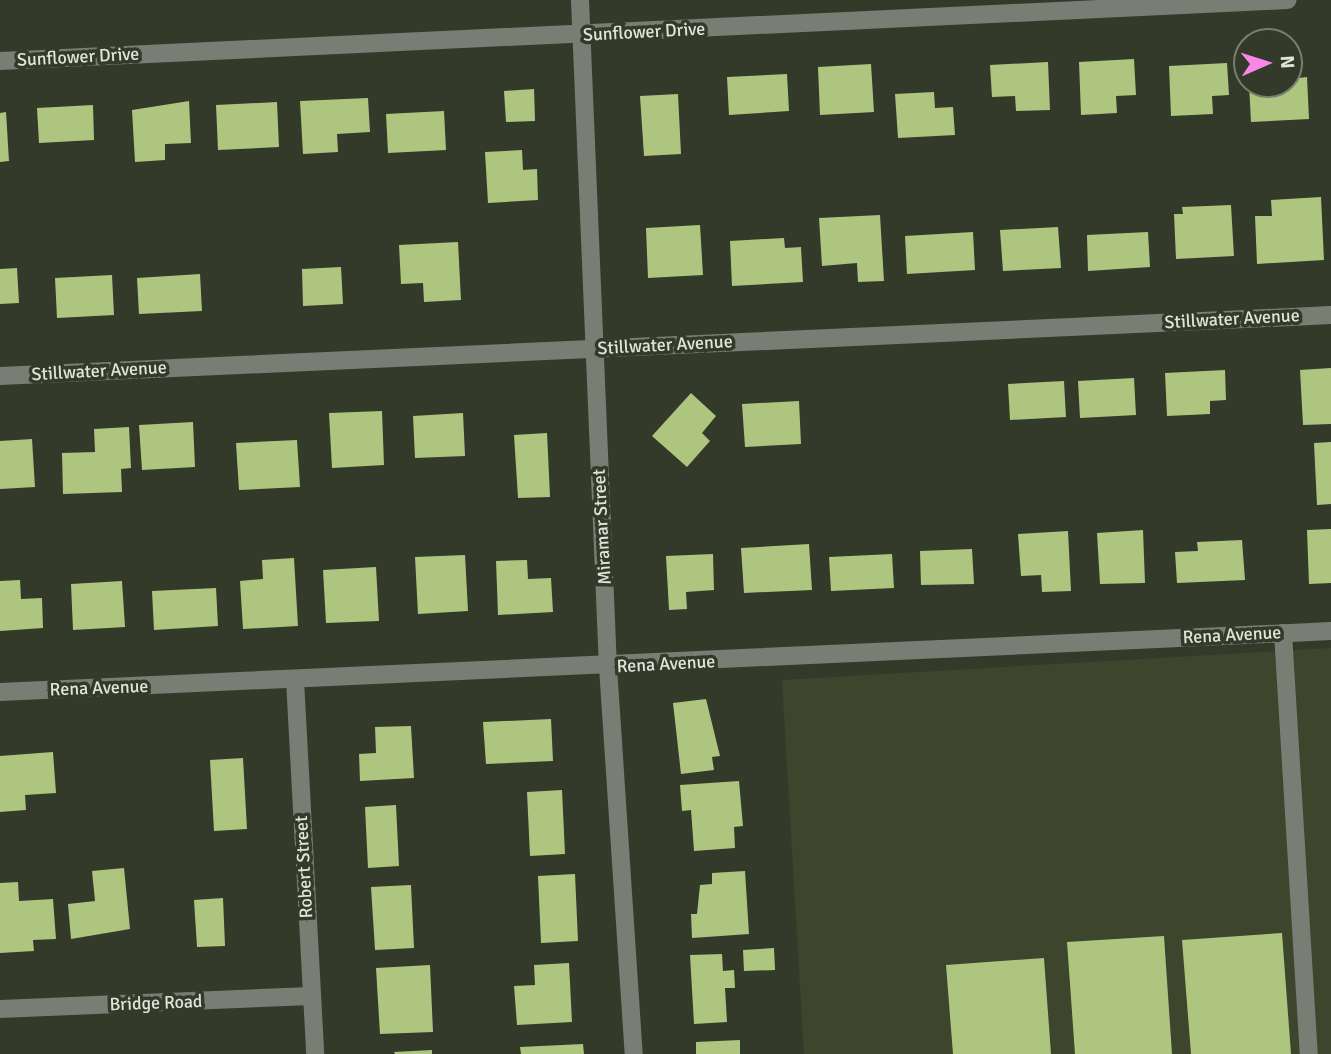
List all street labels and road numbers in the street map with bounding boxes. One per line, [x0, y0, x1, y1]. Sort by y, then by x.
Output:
street label: Sunflower Drive [582, 18, 706, 46]
street label: Sunflower Drive [16, 43, 140, 71]
street label: Stillwater Avenue [1164, 305, 1300, 333]
street label: Stillwater Avenue [597, 331, 733, 359]
street label: Stillwater Avenue [31, 357, 167, 385]
street label: Miramar Street [588, 469, 616, 585]
street label: Rena Avenue [1182, 622, 1282, 648]
street label: Rena Avenue [616, 651, 716, 677]
street label: Rena Avenue [49, 675, 149, 701]
street label: Robert Street [291, 815, 317, 919]
street label: Bridge Road [109, 991, 203, 1015]

